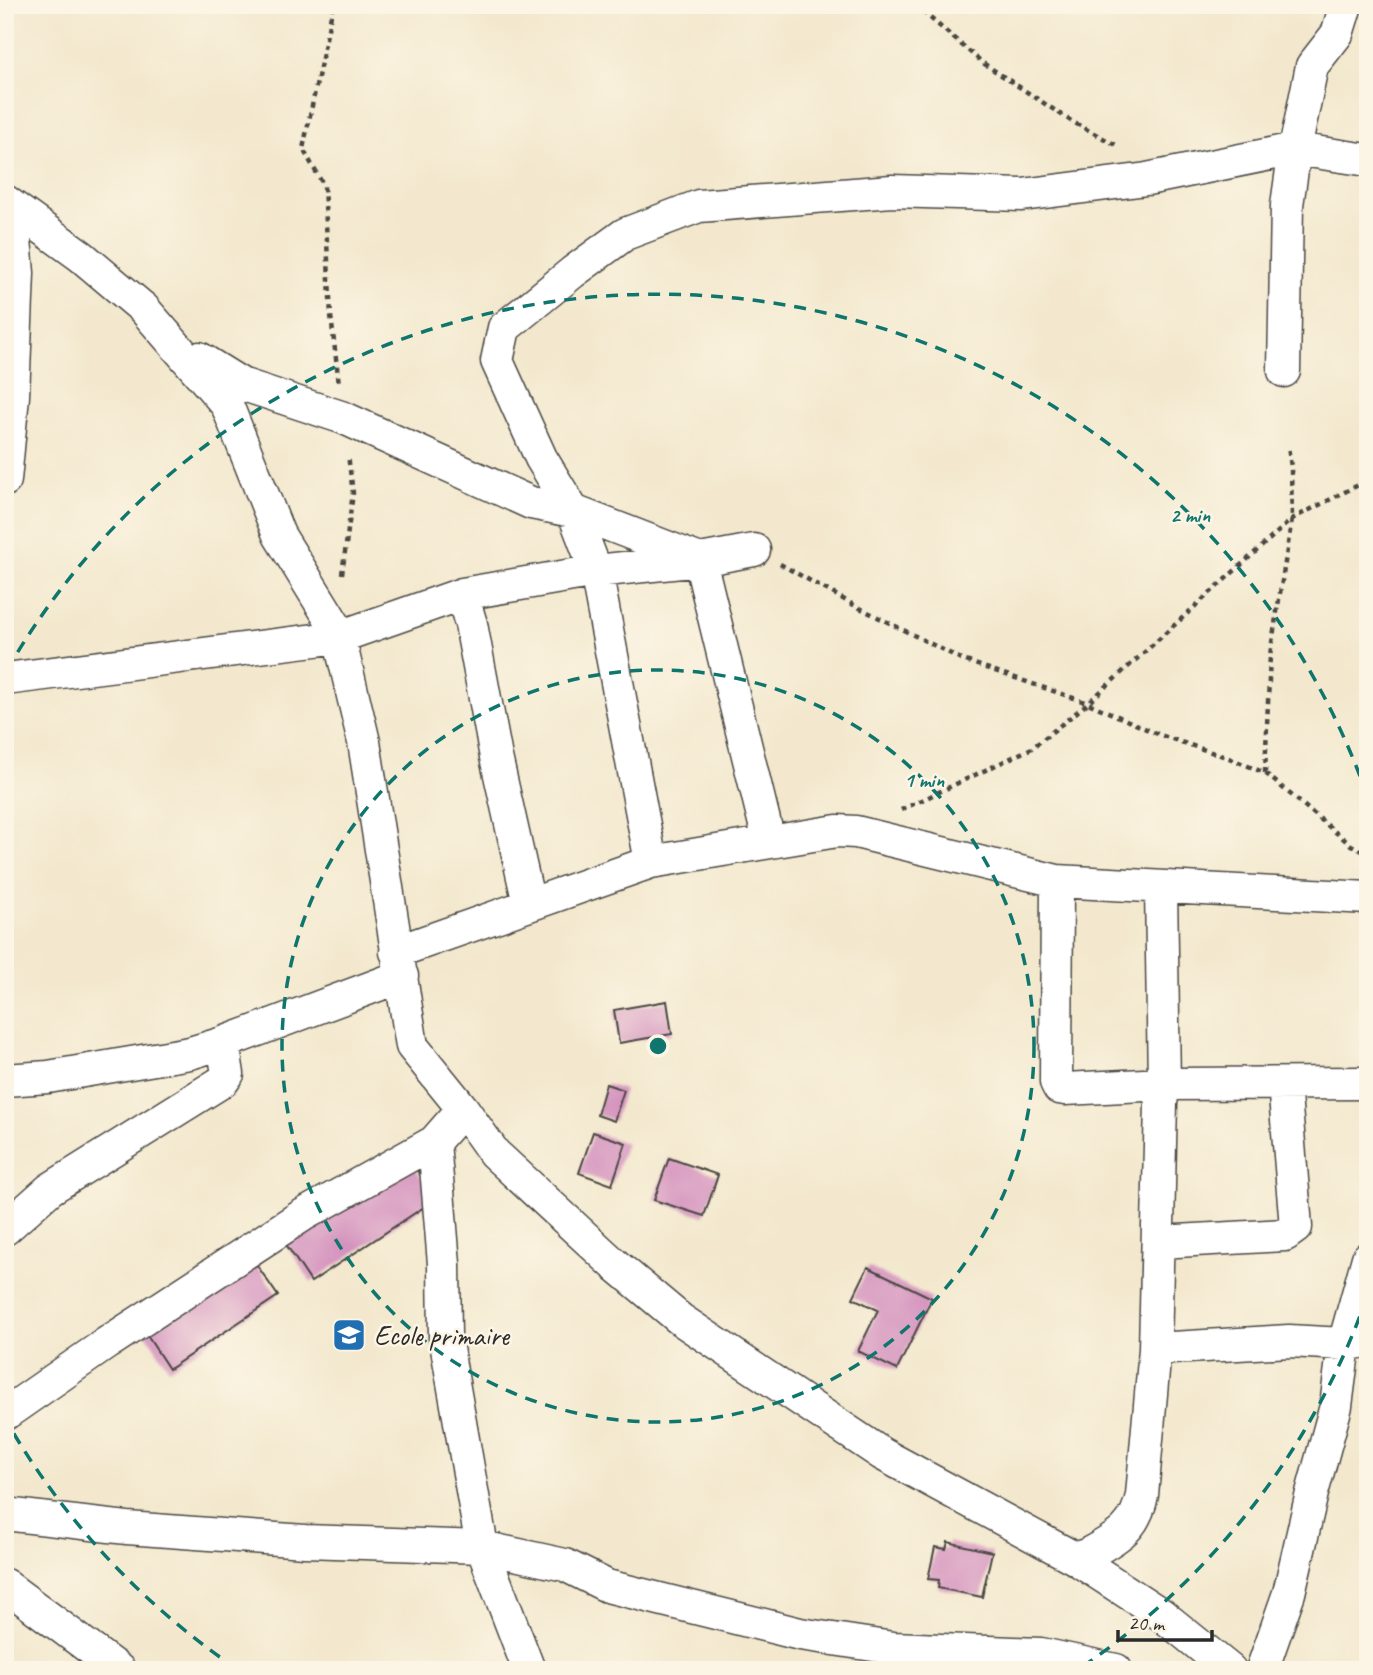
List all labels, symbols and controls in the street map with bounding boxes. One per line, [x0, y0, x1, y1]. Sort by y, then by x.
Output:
text: 2 min [1170, 502, 1210, 528]
text: 1 min [904, 767, 944, 793]
centre of rings [646, 1034, 670, 1058]
school or university icon: Ecole primaire [330, 1316, 368, 1354]
place label: Ecole primaire [374, 1318, 511, 1353]
scale bar [1118, 1598, 1212, 1642]
text: 20 m [1128, 1610, 1166, 1636]

